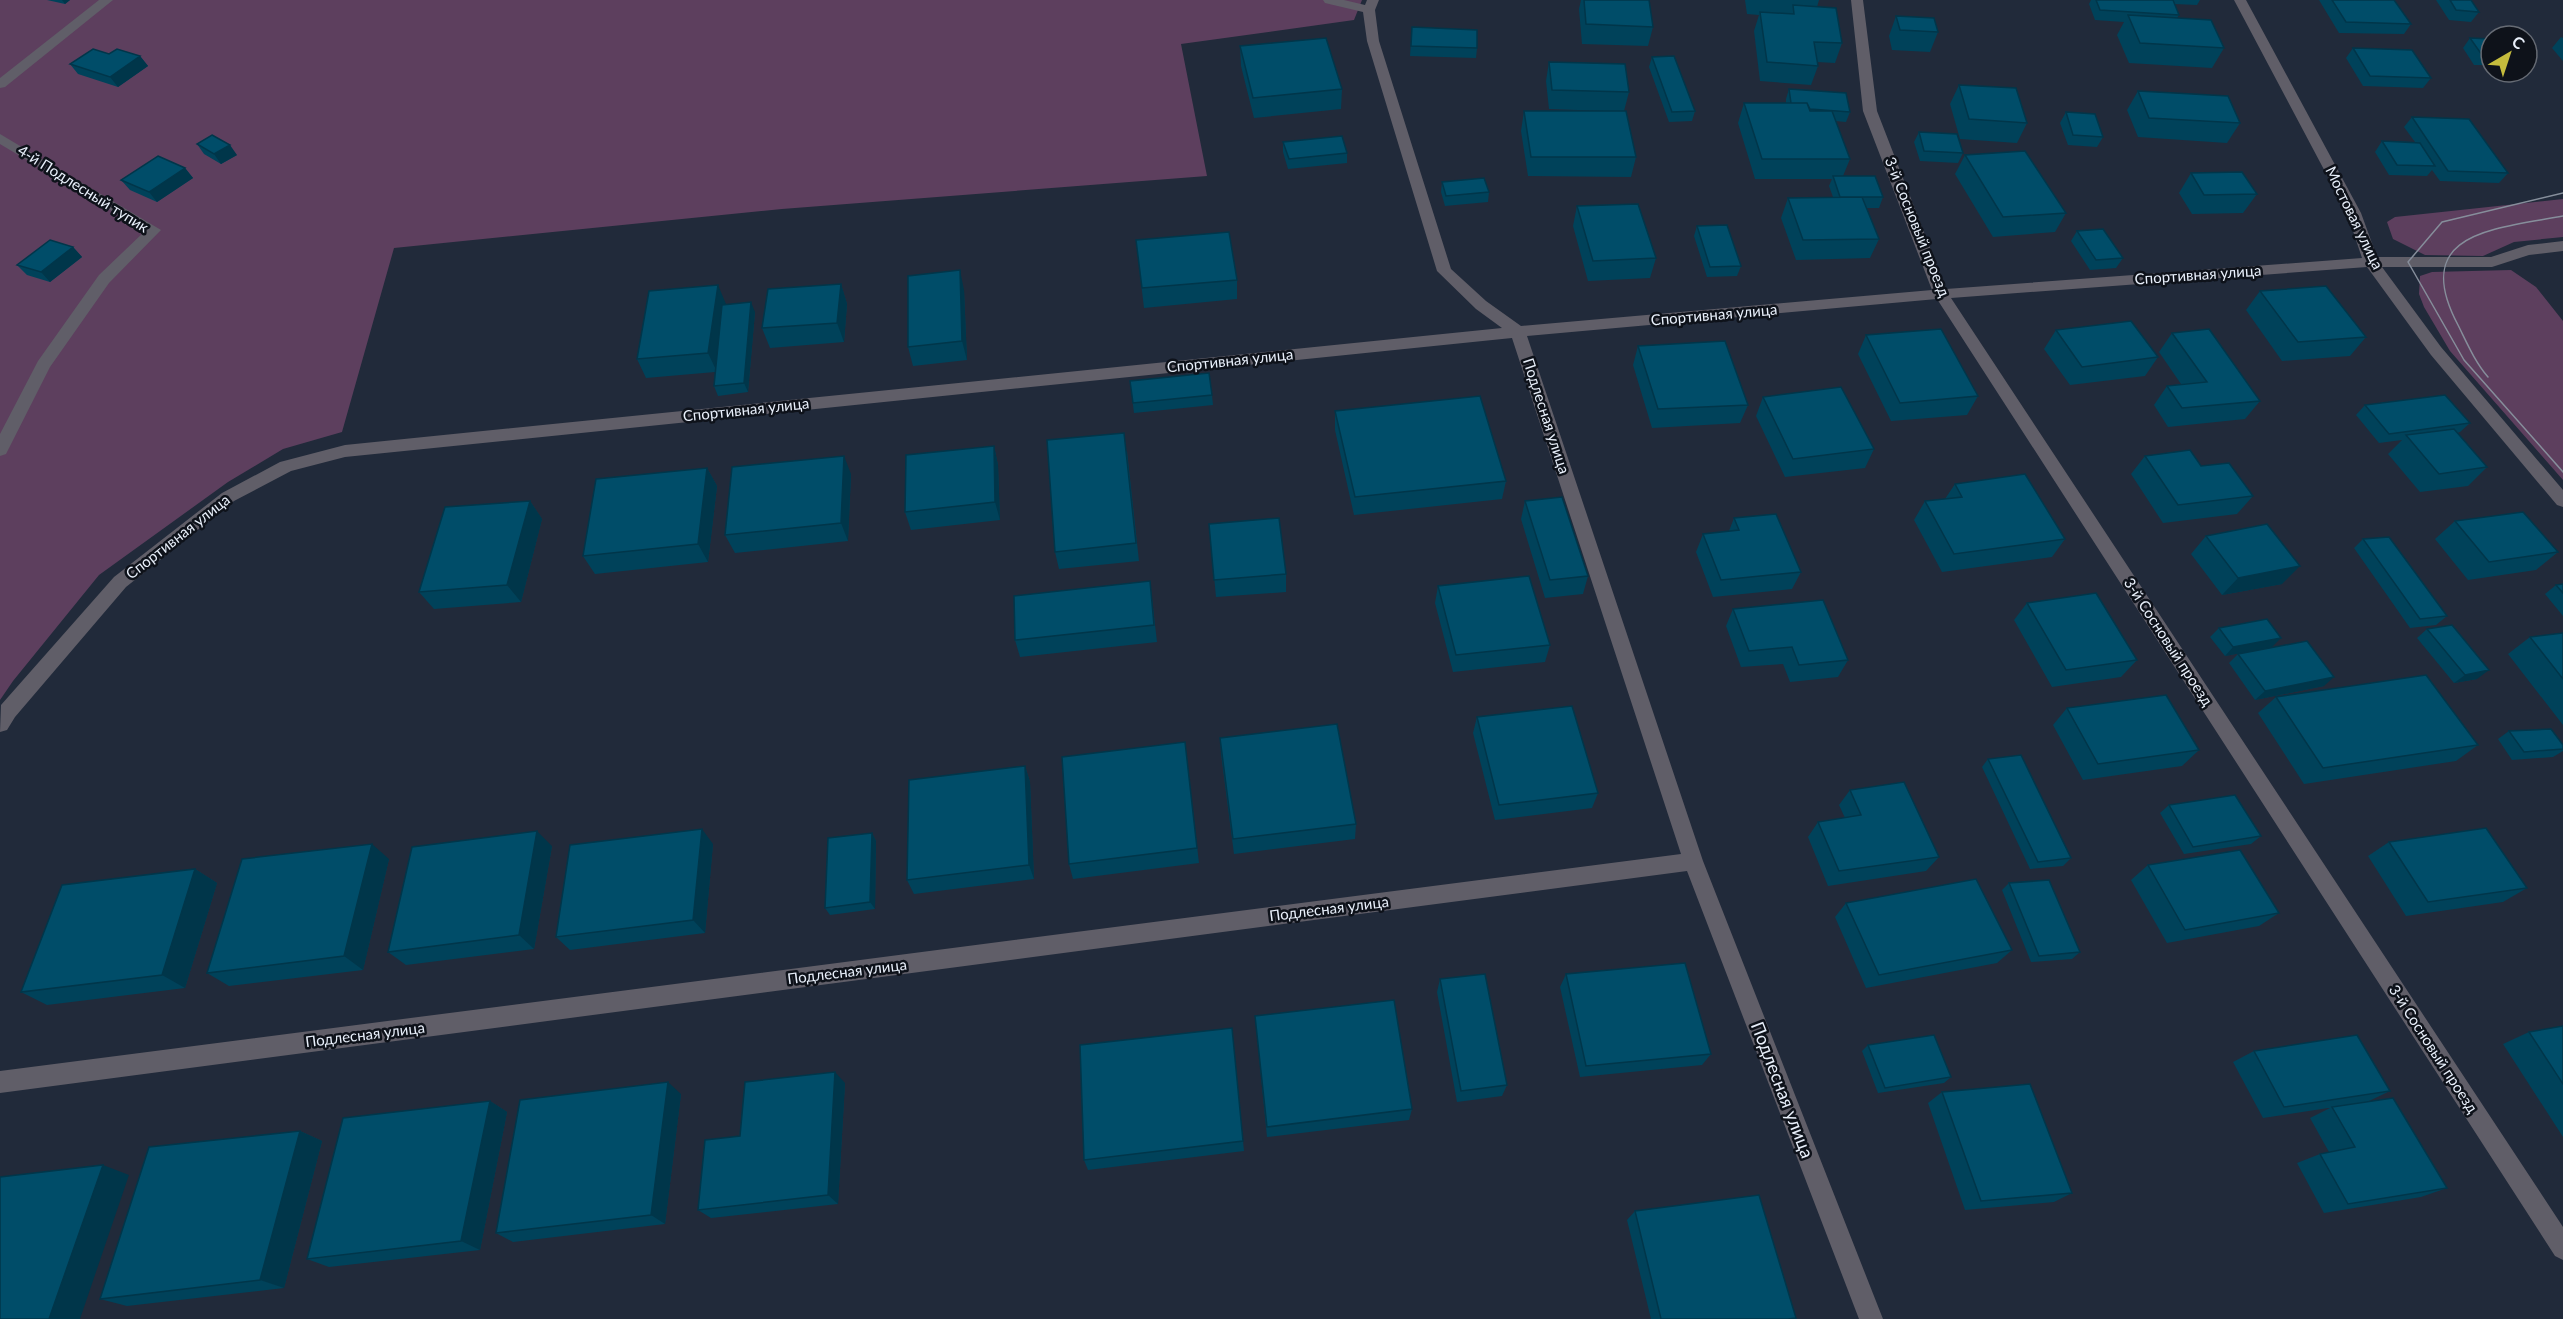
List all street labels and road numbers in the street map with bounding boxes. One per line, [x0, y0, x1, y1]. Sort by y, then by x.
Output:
street label: 4-й Подлесный тупик [15, 141, 152, 236]
street label: 3-й Сосновый проезд [1882, 154, 1954, 299]
street label: Мостовая улица [2322, 163, 2388, 272]
street label: Спортивная улица [2134, 261, 2262, 287]
street label: Спортивная улица [1650, 300, 1778, 328]
street label: Спортивная улица [1166, 344, 1294, 376]
street label: Подлесная улица [1520, 356, 1574, 476]
street label: Спортивная улица [682, 393, 810, 425]
street label: Спортивная улица [122, 490, 233, 582]
street label: 3-й Сосновый проезд [2121, 574, 2217, 709]
street label: Подлесная улица [1268, 892, 1390, 924]
street label: Подлесная улица [786, 955, 908, 987]
street label: 3-й Сосновый проезд [2386, 981, 2482, 1116]
street label: Подлесная улица [304, 1018, 426, 1050]
street label: Подлесная улица [1747, 1018, 1819, 1161]

